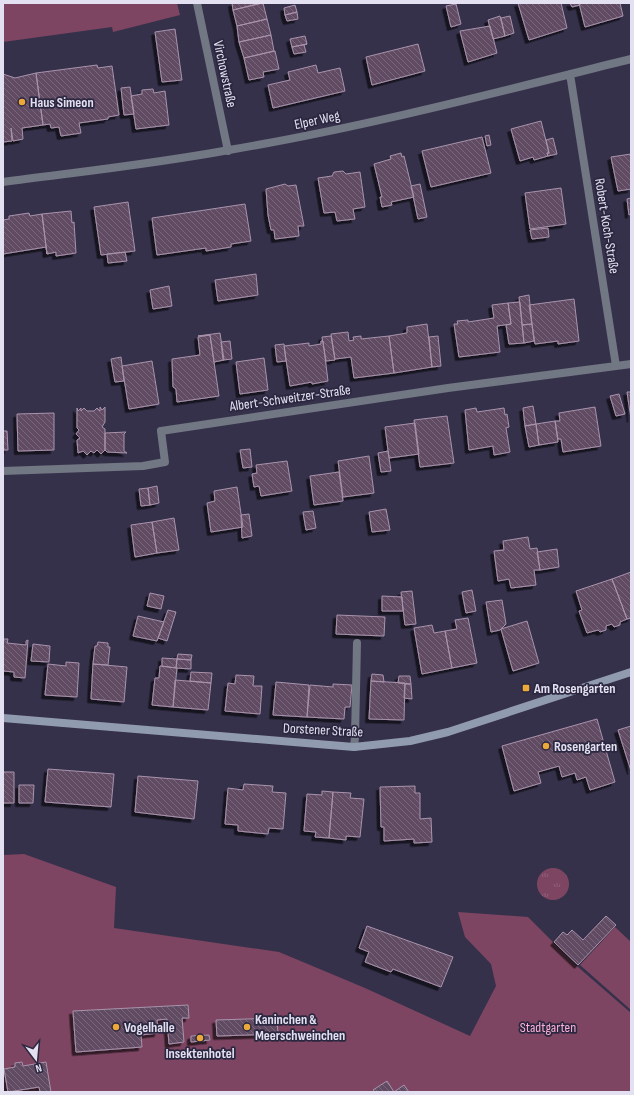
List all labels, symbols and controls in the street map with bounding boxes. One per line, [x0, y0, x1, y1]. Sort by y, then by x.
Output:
street label: Virchowstraße [210, 39, 240, 109]
place label: Haus Simeon [30, 94, 94, 111]
marker: Haus Simeon [17, 97, 27, 107]
street label: Elper Weg [293, 107, 342, 133]
street label: Robert-Koch-Straße [591, 177, 623, 275]
street label: Albert-Schweitzer-Straße [227, 381, 352, 415]
place label: Am Rosengarten [533, 680, 616, 697]
marker: Am Rosengarten [521, 683, 531, 693]
street label: Dorstener Straße [283, 719, 363, 741]
place label: Rosengarten [554, 738, 617, 755]
marker: Rosengarten [541, 741, 551, 751]
place label: Kaninchen & Meerschweinchen [255, 1011, 345, 1044]
place label: Vogelhalle [124, 1019, 175, 1036]
park label: Stadtgarten [520, 1019, 576, 1036]
marker: Vogelhalle [111, 1022, 121, 1032]
marker: Kaninchen & Meerschweinchen [242, 1022, 252, 1032]
marker: Insektenhotel [195, 1033, 205, 1043]
north arrow [16, 1039, 56, 1079]
place label: Insektenhotel [165, 1045, 235, 1062]
text: N [34, 1061, 43, 1075]

